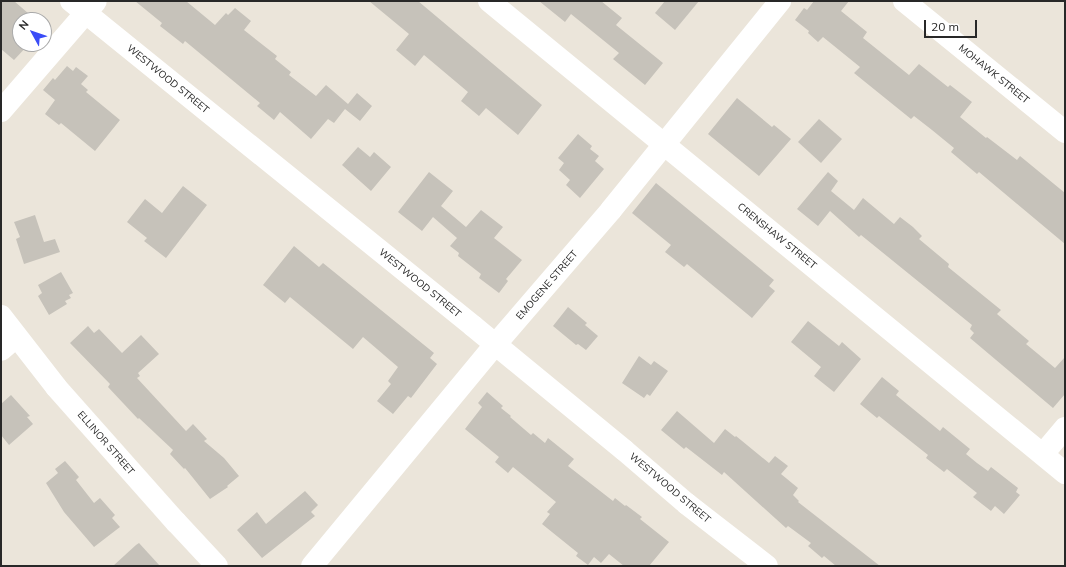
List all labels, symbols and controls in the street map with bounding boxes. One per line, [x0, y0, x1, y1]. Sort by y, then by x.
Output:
north arrow [12, 12, 52, 52]
scale bar [926, 12, 979, 38]
text: N [16, 17, 32, 33]
text: 20 m [931, 19, 959, 34]
street label: WESTWOOD STREET [124, 42, 212, 116]
street label: MOHAWK STREET [956, 42, 1032, 106]
street label: CRENSHAW STREET [735, 200, 819, 272]
street label: WESTWOOD STREET [376, 246, 464, 320]
street label: EMOGENE STREET [514, 248, 580, 322]
street label: ELLINOR STREET [75, 409, 137, 477]
street label: WESTWOOD STREET [627, 451, 713, 525]

